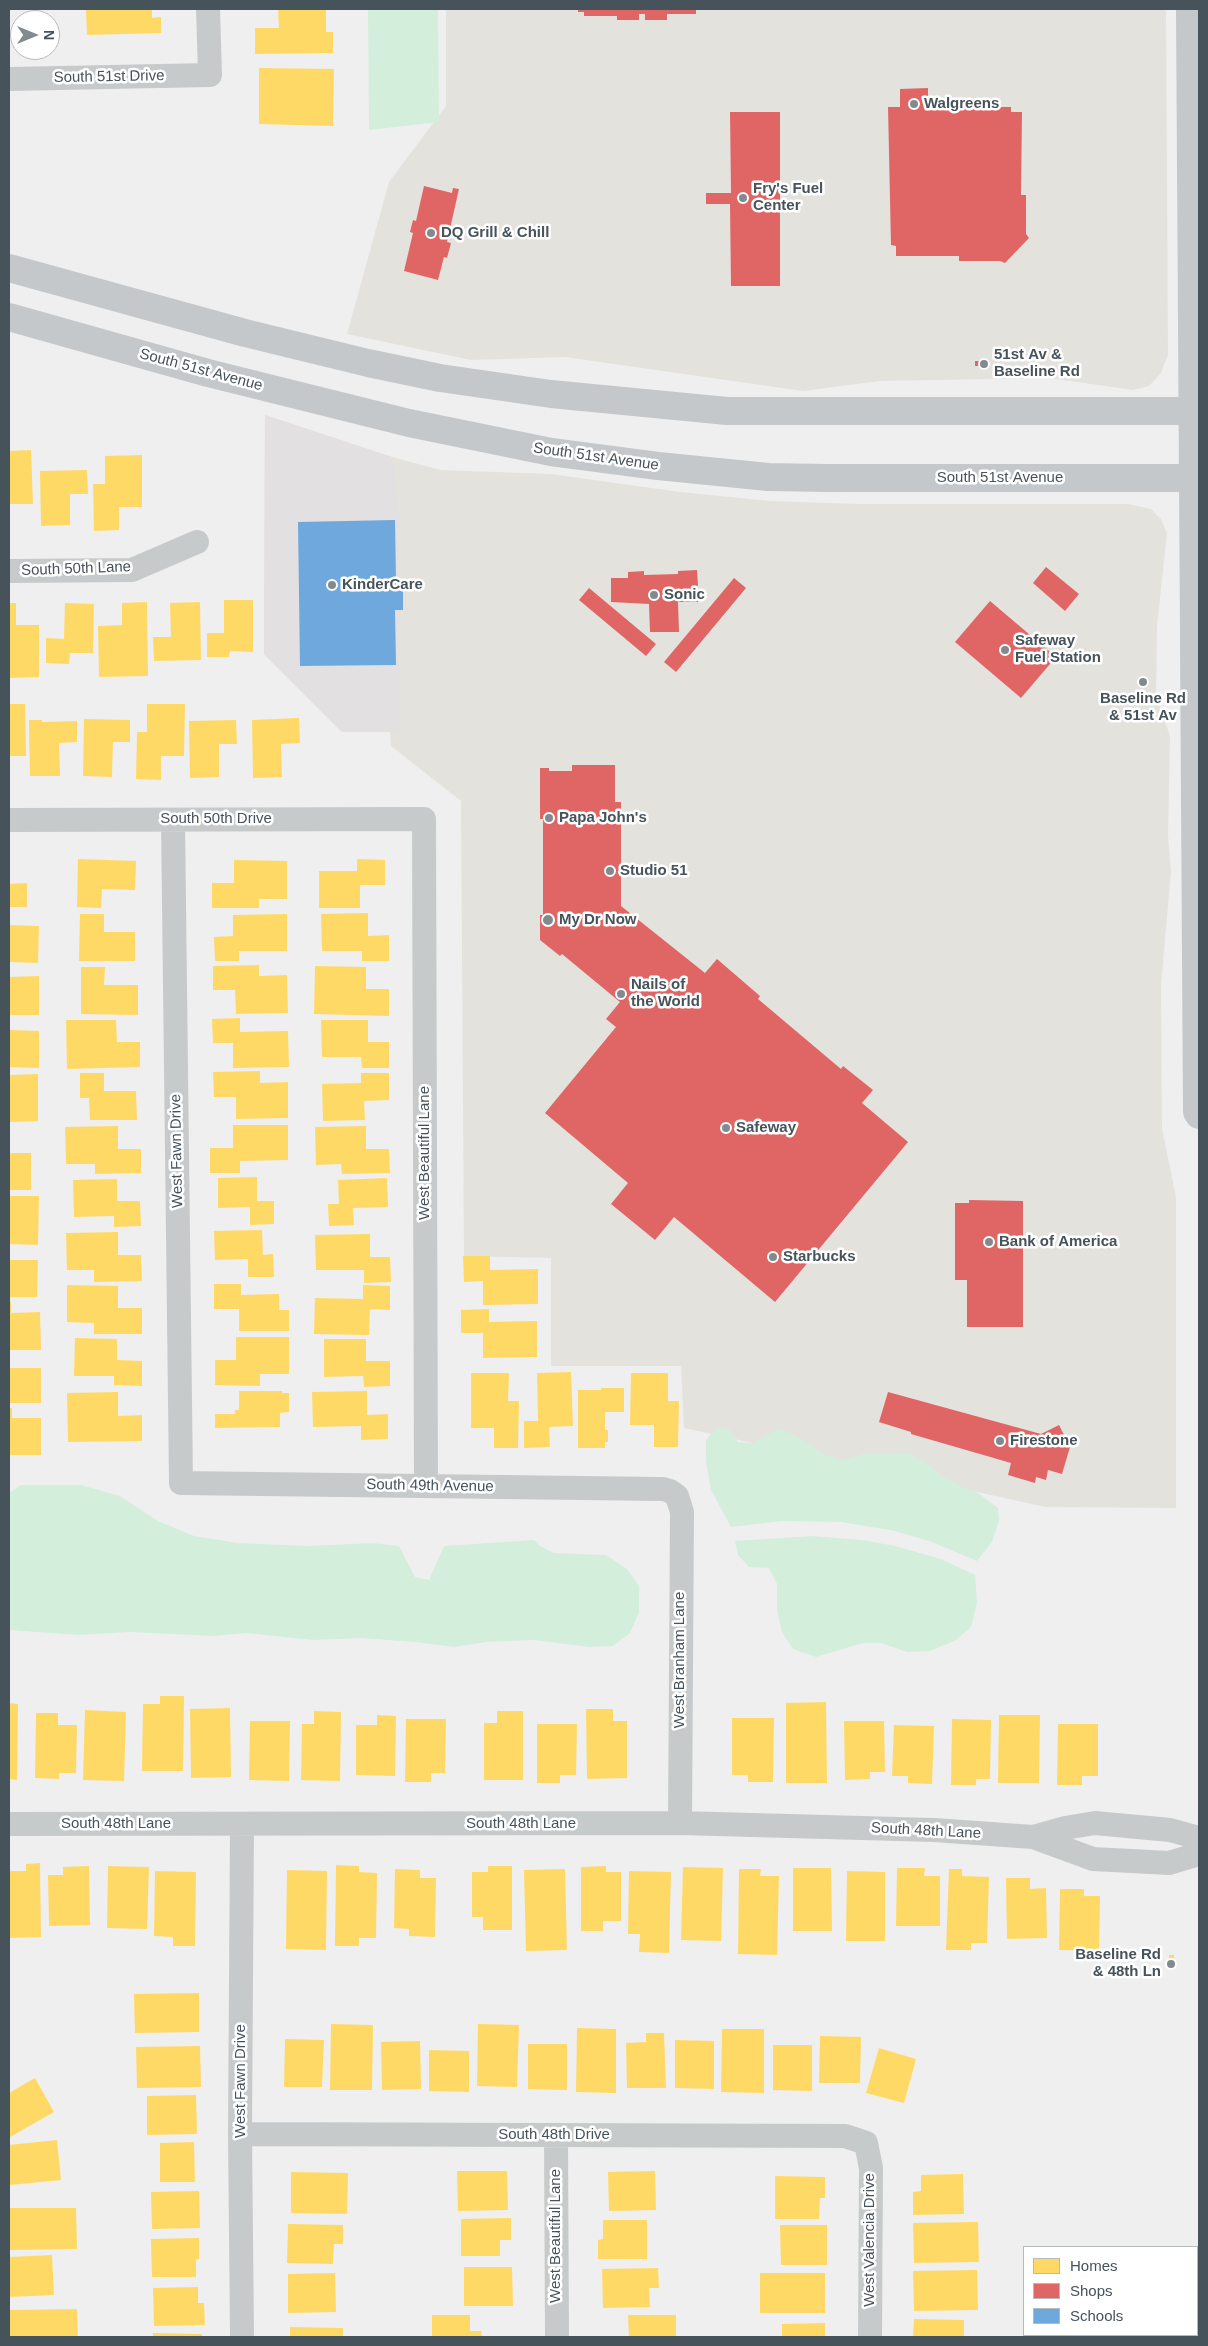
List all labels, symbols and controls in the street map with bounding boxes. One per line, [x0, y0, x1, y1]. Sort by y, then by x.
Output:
north arrow [10, 10, 60, 60]
text: N [41, 30, 57, 40]
street label: South 51st Drive [53, 67, 165, 87]
place label: Walgreens [924, 95, 999, 113]
marker: Walgreens [908, 98, 920, 110]
place label: Fry's Fuel Center [753, 180, 823, 215]
marker: Fry's Fuel Center [737, 192, 749, 204]
place label: DQ Grill & Chill [441, 224, 549, 242]
marker: DQ Grill & Chill [425, 227, 437, 239]
street label: South 51st Avenue [138, 345, 264, 395]
place label: 51st Av & Baseline Rd [994, 346, 1080, 381]
marker: 51st Av & Baseline Rd [978, 358, 990, 370]
street label: South 51st Avenue [532, 439, 660, 475]
street label: South 51st Avenue [937, 469, 1063, 487]
street label: South 50th Lane [21, 558, 131, 580]
place label: KinderCare [342, 576, 423, 594]
marker: KinderCare [326, 579, 338, 591]
place label: Sonic [664, 586, 705, 604]
marker: Sonic [648, 589, 660, 601]
place label: Safeway Fuel Station [1015, 632, 1101, 667]
marker: Safeway Fuel Station [999, 644, 1011, 656]
marker: Baseline Rd & 51st Av [1137, 676, 1149, 688]
place label: Baseline Rd & 51st Av [1100, 690, 1186, 725]
place label: Papa John's [559, 809, 647, 827]
street label: South 50th Drive [160, 810, 272, 828]
marker: Papa John's [543, 812, 555, 824]
place label: Studio 51 [620, 862, 688, 880]
marker: Studio 51 [604, 865, 616, 877]
place label: My Dr Now [559, 911, 637, 929]
marker: My Dr Now [541, 913, 555, 927]
place label: Nails of the World [631, 976, 700, 1011]
marker: Nails of the World [615, 988, 627, 1000]
street label: West Beautiful Lane [416, 1086, 434, 1220]
street label: West Fawn Drive [167, 1094, 187, 1208]
place label: Safeway [736, 1119, 796, 1137]
marker: Safeway [720, 1122, 732, 1134]
place label: Bank of America [999, 1233, 1117, 1251]
marker: Bank of America [983, 1236, 995, 1248]
place label: Starbucks [783, 1248, 856, 1266]
marker: Starbucks [767, 1251, 779, 1263]
place label: Firestone [1010, 1432, 1078, 1450]
marker: Firestone [994, 1435, 1006, 1447]
street label: South 49th Avenue [366, 1476, 494, 1496]
street label: West Branham Lane [671, 1592, 689, 1728]
street label: South 48th Lane [61, 1815, 171, 1833]
street label: South 48th Lane [466, 1815, 576, 1833]
street label: South 48th Lane [871, 1819, 981, 1843]
place label: Baseline Rd & 48th Ln [1075, 1946, 1161, 1981]
marker: Baseline Rd & 48th Ln [1165, 1958, 1177, 1970]
street label: West Fawn Drive [232, 2024, 250, 2138]
street label: South 48th Drive [498, 2126, 610, 2144]
street label: West Beautiful Lane [547, 2169, 565, 2303]
street label: West Valencia Drive [861, 2173, 879, 2307]
legend [1023, 2246, 1198, 2336]
text: Homes [1070, 2257, 1118, 2274]
text: Shops [1070, 2282, 1113, 2299]
text: Schools [1070, 2307, 1123, 2324]

